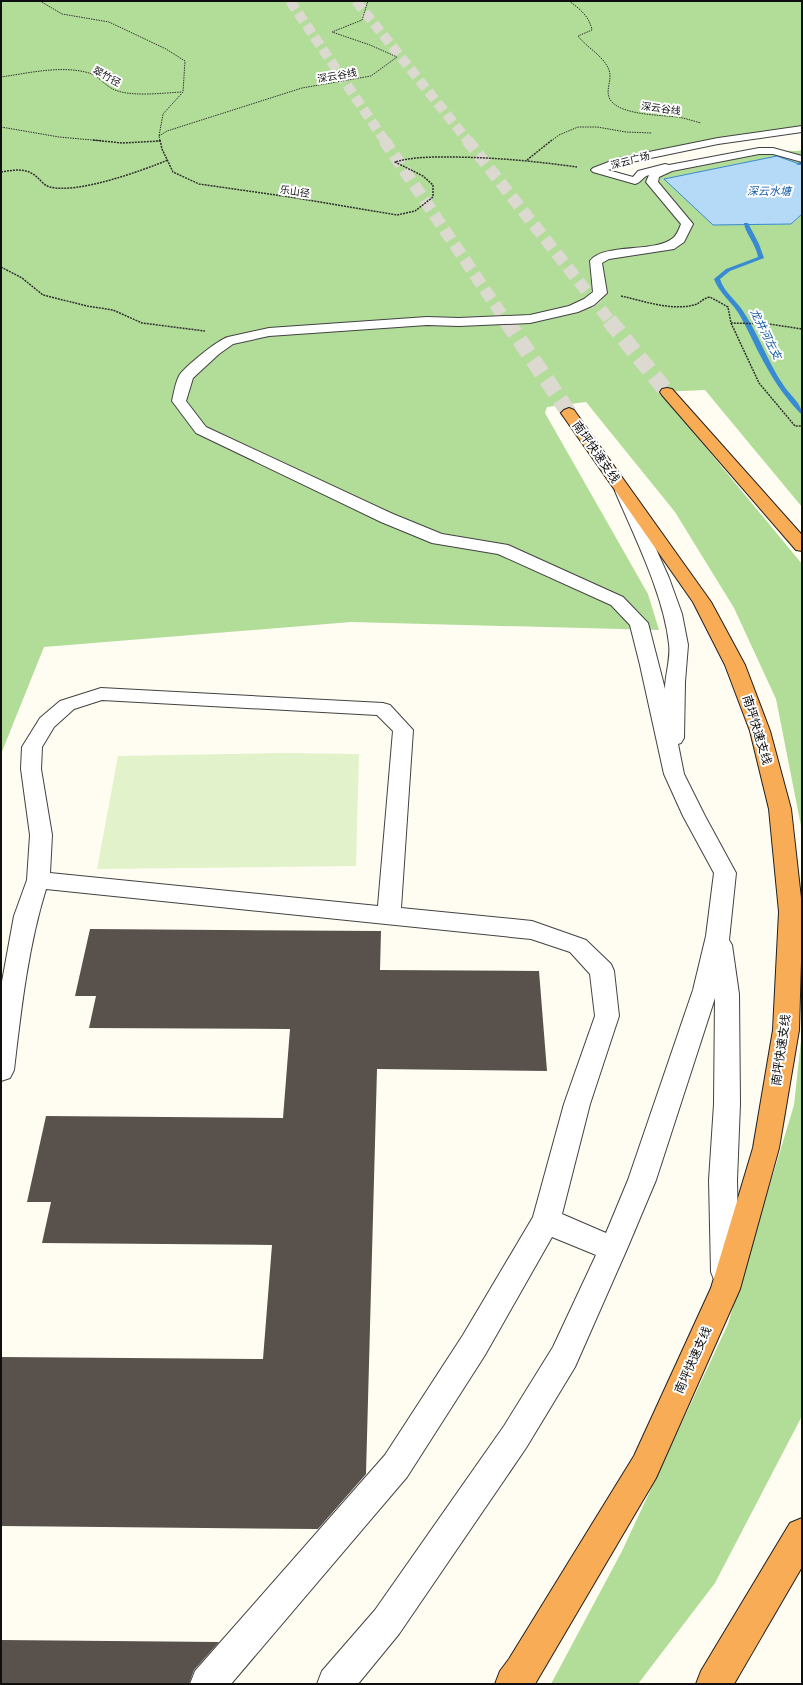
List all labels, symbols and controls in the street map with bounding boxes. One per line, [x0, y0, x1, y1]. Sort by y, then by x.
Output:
street label: 翠竹径 [90, 64, 123, 89]
street label: 深云谷线 [316, 67, 358, 85]
street label: 深云谷线 [640, 100, 682, 118]
street label: 深云广场 [609, 150, 651, 172]
street label: 乐山径 [279, 184, 311, 200]
water label: 深云水塘 [747, 185, 793, 198]
water label: 龙井河左支 [747, 307, 785, 363]
street label: 南坪快速支线 [570, 418, 622, 486]
street label: 南坪快速支线 [740, 694, 774, 766]
street label: 南坪快速支线 [769, 1013, 793, 1087]
street label: 南坪快速支线 [672, 1324, 714, 1396]

